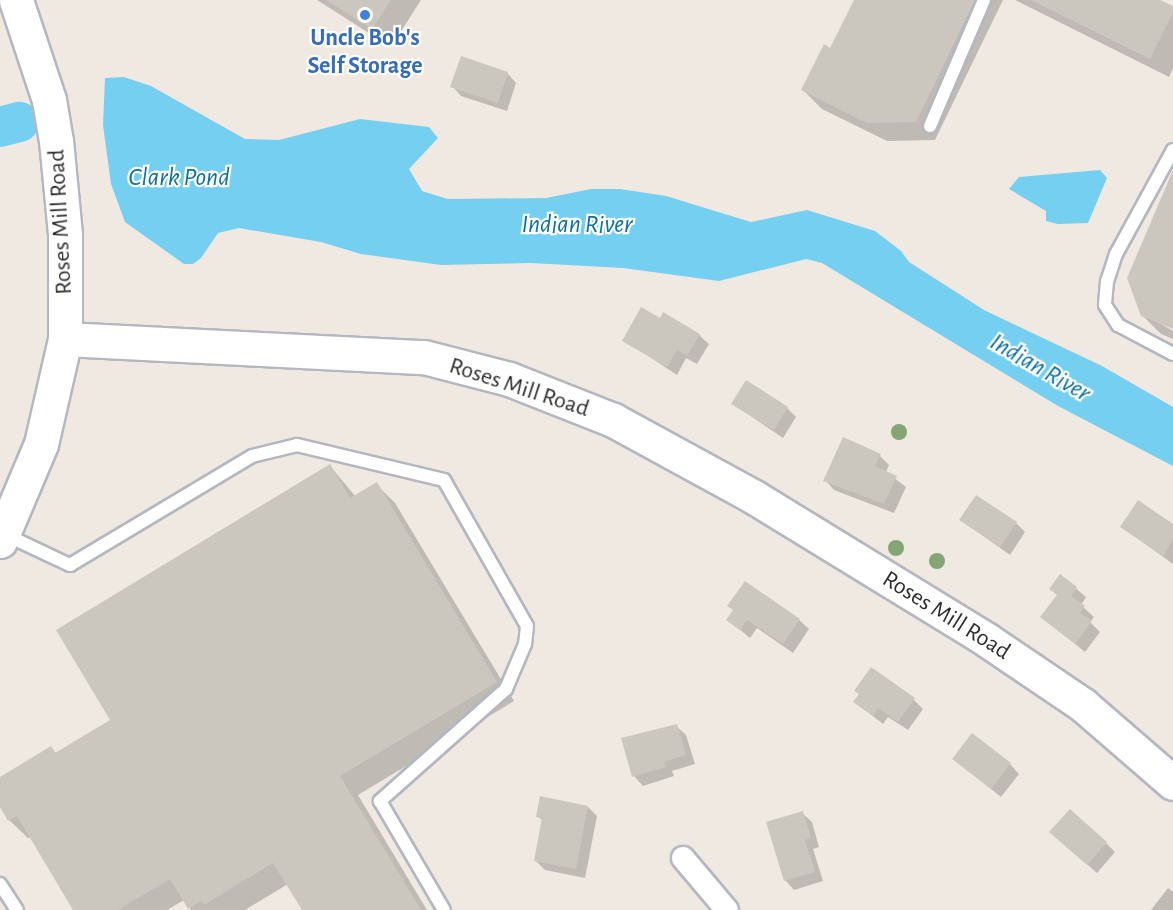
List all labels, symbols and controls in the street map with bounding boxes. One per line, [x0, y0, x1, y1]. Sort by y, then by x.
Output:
marker: Uncle Bob's Self Storage [358, 8, 372, 22]
place label: Uncle Bob's Self Storage [307, 25, 423, 81]
street label: Roses Mill Road [43, 149, 79, 295]
water label: Clark Pond [128, 162, 230, 194]
water label: Indian River [522, 209, 632, 241]
water label: Indian River [984, 327, 1096, 409]
street label: Roses Mill Road [445, 352, 593, 424]
street label: Roses Mill Road [877, 565, 1015, 667]

